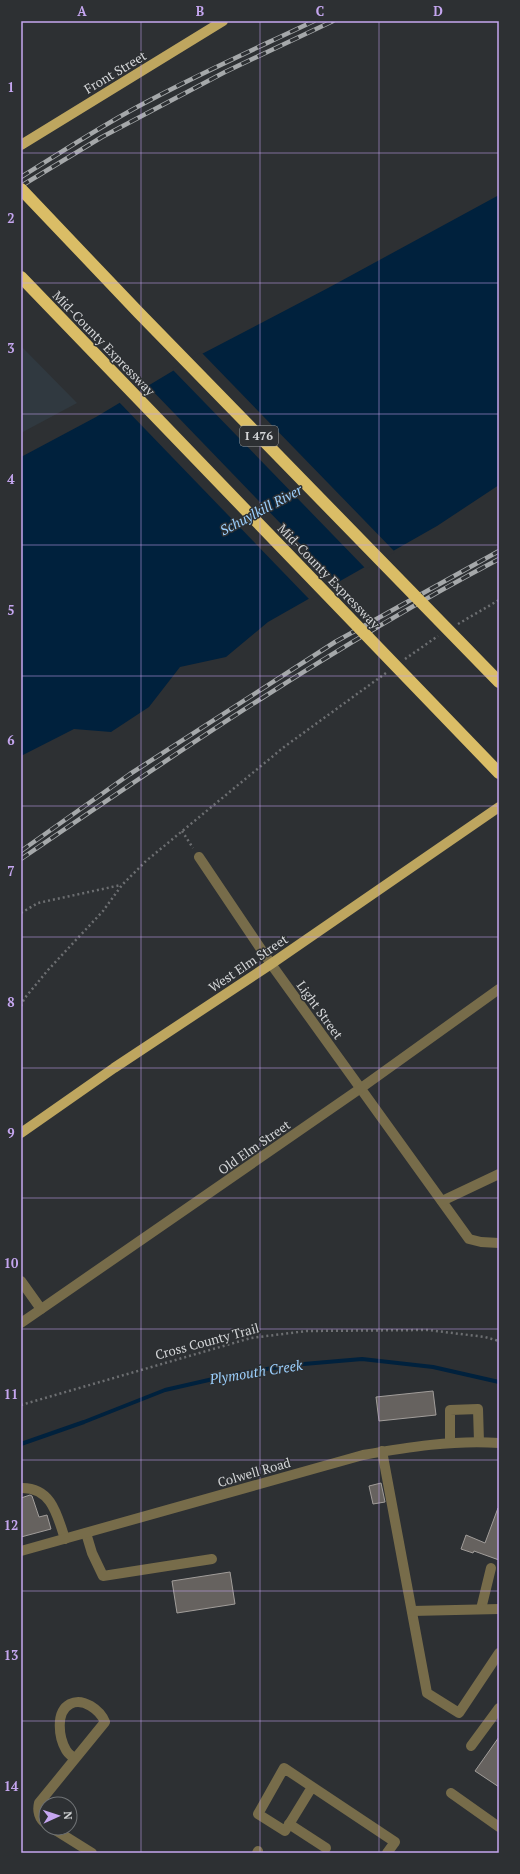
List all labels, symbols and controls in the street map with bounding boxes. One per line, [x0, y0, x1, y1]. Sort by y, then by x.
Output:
text: A [77, 2, 87, 20]
text: B [196, 2, 204, 20]
text: C [316, 2, 324, 20]
text: D [433, 2, 443, 20]
street label: Front Street [81, 46, 150, 98]
text: 1 [7, 78, 15, 96]
text: 2 [7, 209, 15, 227]
street label: Mid-County Expressway [49, 286, 159, 400]
text: 3 [7, 339, 15, 357]
road number: I 476 [240, 426, 278, 446]
text: 4 [7, 470, 15, 488]
water label: Schuylkill River [216, 480, 306, 539]
street label: Mid-County Expressway [274, 519, 384, 633]
text: 5 [7, 601, 15, 619]
text: 6 [7, 731, 15, 749]
text: 7 [7, 862, 15, 880]
street label: West Elm Street [205, 930, 291, 996]
street label: Light Street [293, 977, 347, 1043]
text: 8 [7, 993, 15, 1011]
street label: Old Elm Street [214, 1115, 294, 1179]
text: 9 [7, 1124, 15, 1142]
text: 10 [4, 1254, 19, 1272]
street label: Cross County Trail [153, 1318, 261, 1364]
water label: Plymouth Creek [207, 1355, 304, 1388]
text: 11 [4, 1385, 18, 1403]
street label: Colwell Road [215, 1453, 293, 1491]
text: 12 [4, 1516, 18, 1534]
text: 13 [4, 1646, 18, 1664]
text: 14 [4, 1777, 19, 1795]
north arrow [38, 1796, 78, 1836]
text: N [61, 1811, 75, 1821]

